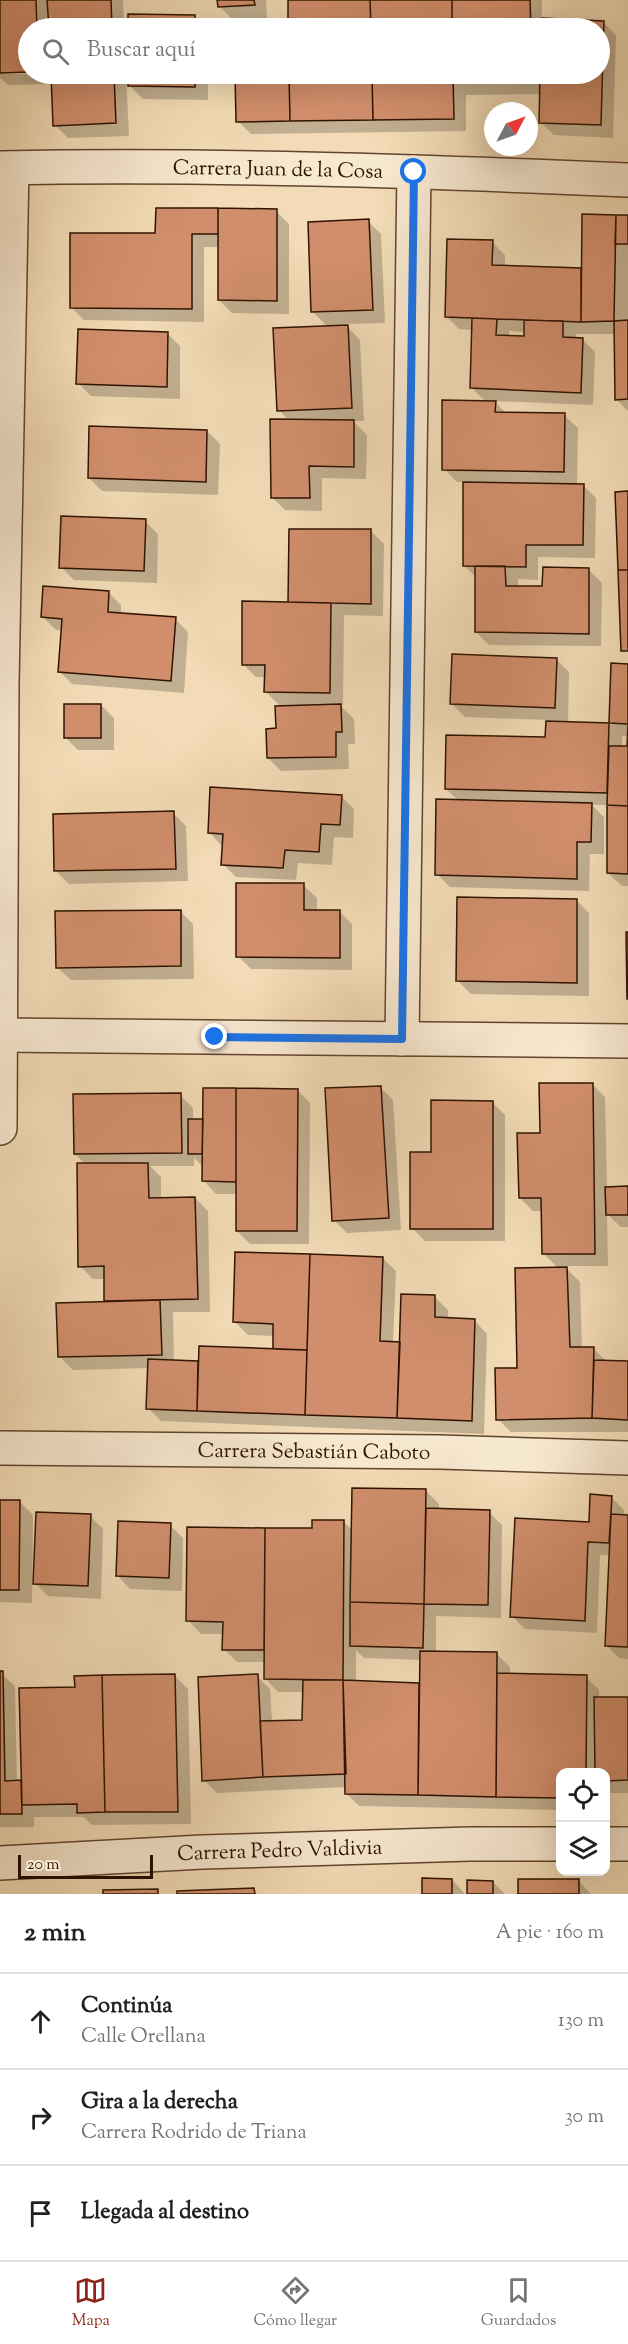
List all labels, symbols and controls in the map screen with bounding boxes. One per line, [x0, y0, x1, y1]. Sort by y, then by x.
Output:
search box [18, 18, 610, 84]
icon: search [39, 35, 72, 68]
text: Buscar aquí [87, 35, 196, 67]
north arrow [484, 102, 538, 156]
street label: Carrera Juan de la Cosa [173, 154, 384, 188]
route start [400, 158, 426, 184]
route end [201, 1023, 227, 1049]
street label: Carrera Sebastián Caboto [198, 1437, 430, 1469]
map controls [556, 1768, 610, 1876]
button: locate [556, 1768, 610, 1822]
button: layers [556, 1822, 610, 1876]
street label: Carrera Pedro Valdivia [176, 1834, 383, 1870]
scale bar [18, 1852, 153, 1880]
text: 20 m [27, 1854, 60, 1877]
text: 2 min [24, 1915, 86, 1952]
text: A pie · 160 m [496, 1919, 604, 1948]
text: Continúa [81, 1991, 172, 2023]
icon: ahead [24, 2005, 57, 2038]
text: 130 m [558, 2007, 604, 2036]
text: Calle Orellana [81, 2023, 206, 2052]
text: Gira a la derecha [81, 2087, 238, 2119]
icon: right [24, 2101, 57, 2134]
text: 30 m [565, 2103, 604, 2132]
text: Carrera Rodrido de Triana [81, 2119, 307, 2148]
icon: arrive [24, 2197, 57, 2230]
text: Llegada al destino [81, 2197, 249, 2229]
tab: Mapa [72, 2274, 110, 2333]
tab: Cómo llegar [253, 2274, 337, 2333]
tab: Guardados [481, 2274, 556, 2333]

